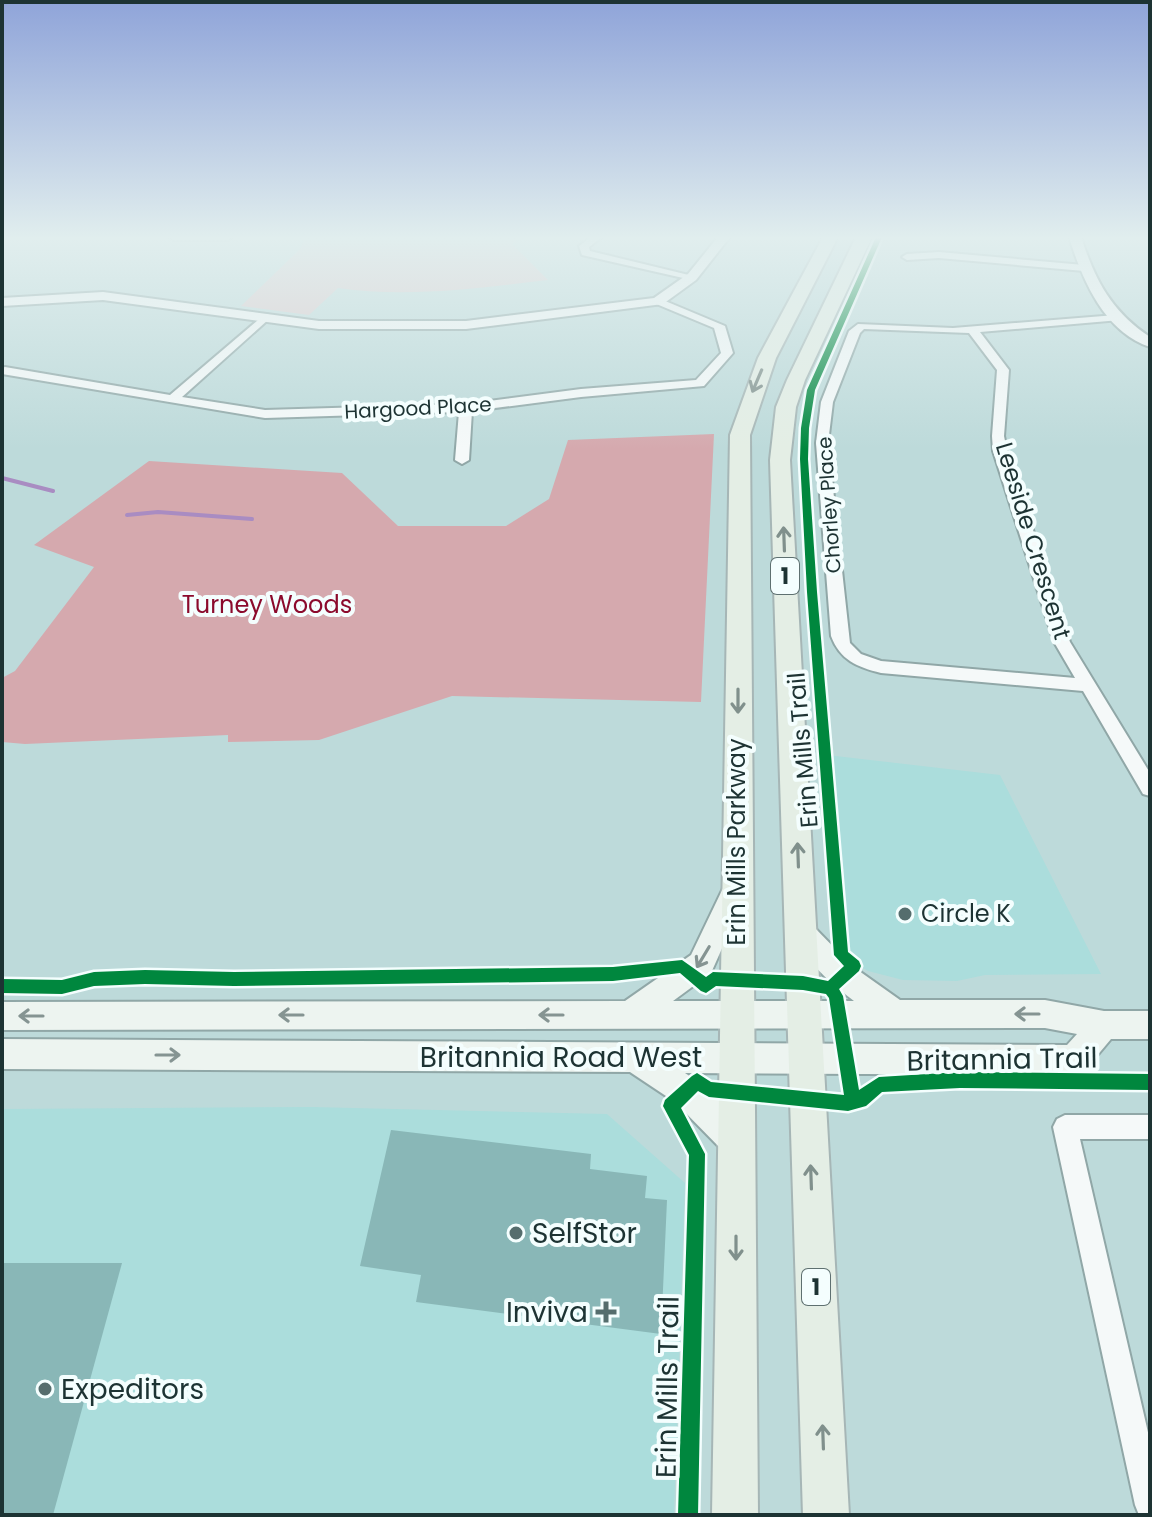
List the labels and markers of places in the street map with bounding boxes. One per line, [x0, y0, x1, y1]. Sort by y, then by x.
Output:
place label: Circle K [921, 897, 1011, 930]
marker: Circle K [896, 905, 914, 923]
place label: SelfStor [532, 1214, 637, 1253]
marker: SelfStor [507, 1224, 525, 1242]
place label: Inviva [506, 1293, 588, 1332]
marker: Inviva [595, 1301, 617, 1323]
place label: Expeditors [61, 1370, 204, 1409]
marker: Expeditors [36, 1380, 54, 1398]

